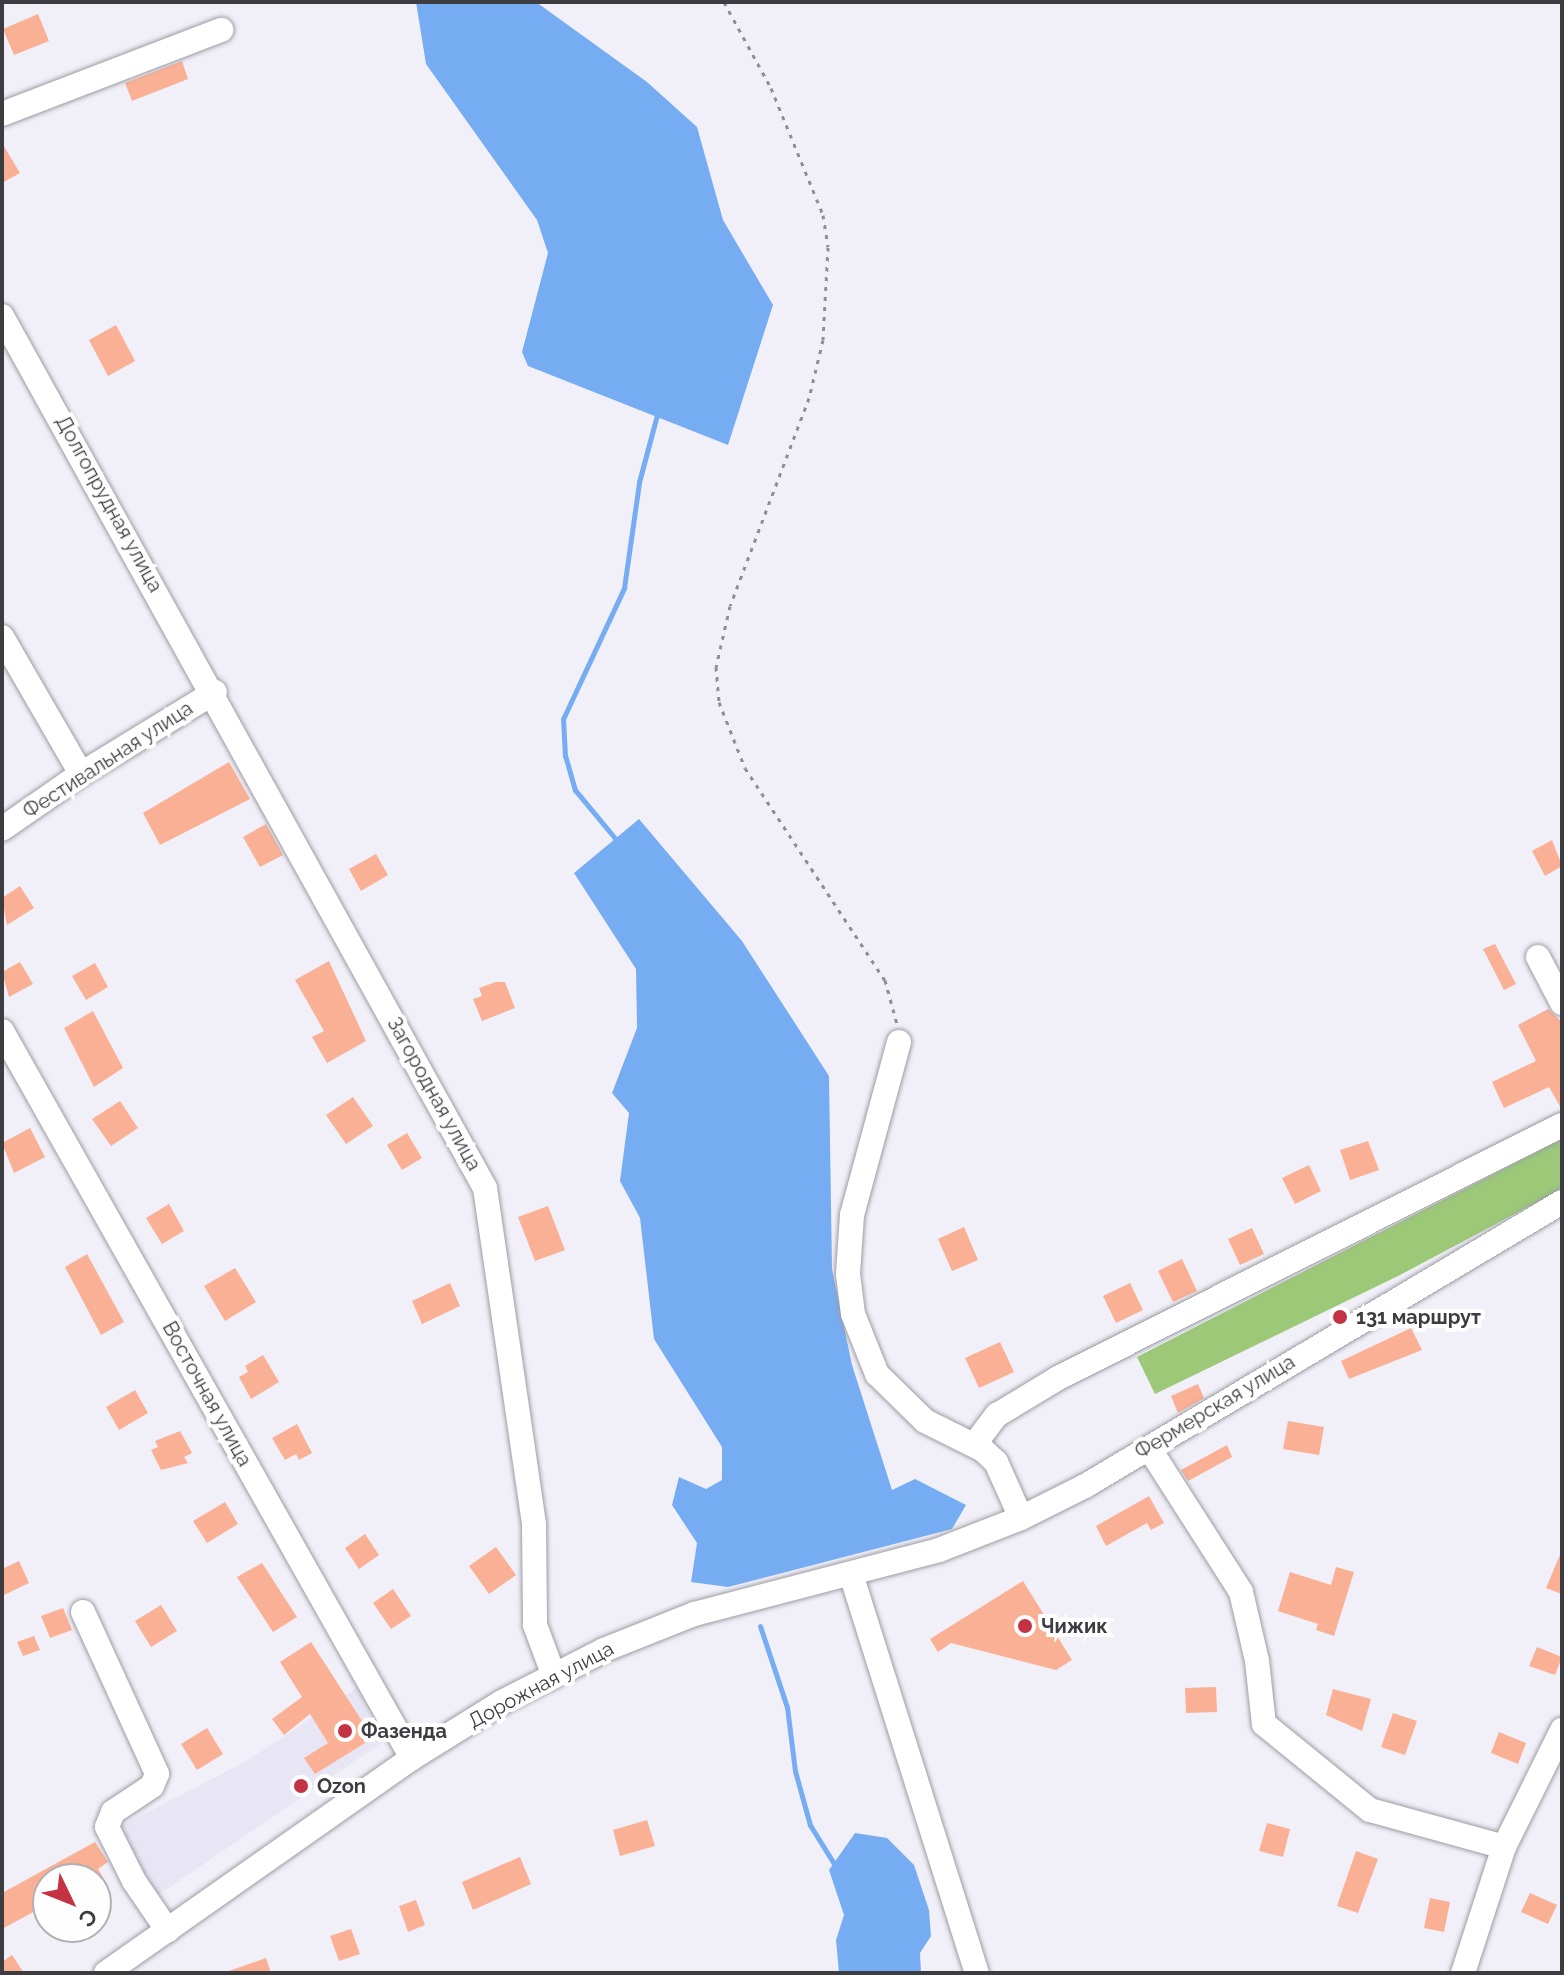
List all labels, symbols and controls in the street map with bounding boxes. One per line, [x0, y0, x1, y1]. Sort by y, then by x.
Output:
street label: Долгопрудная улица [50, 411, 168, 597]
street label: Фестивальная улица [19, 696, 197, 824]
street label: Загородная улица [382, 1013, 486, 1175]
place label: 131 маршрут [1356, 1305, 1481, 1329]
marker: 131 маршрут [1331, 1308, 1349, 1326]
street label: Восточная улица [157, 1317, 257, 1471]
street label: Фермерская улица [1131, 1350, 1299, 1464]
place label: Чижик [1041, 1614, 1108, 1638]
marker: Чижик [1016, 1617, 1034, 1635]
street label: Дорожная улица [464, 1636, 618, 1734]
place label: Фазенда [361, 1719, 447, 1743]
marker: Фазенда [336, 1722, 354, 1740]
place label: Ozon [317, 1774, 366, 1798]
marker: Ozon [292, 1777, 310, 1795]
north arrow [32, 1863, 112, 1943]
text: С [73, 1904, 103, 1932]

